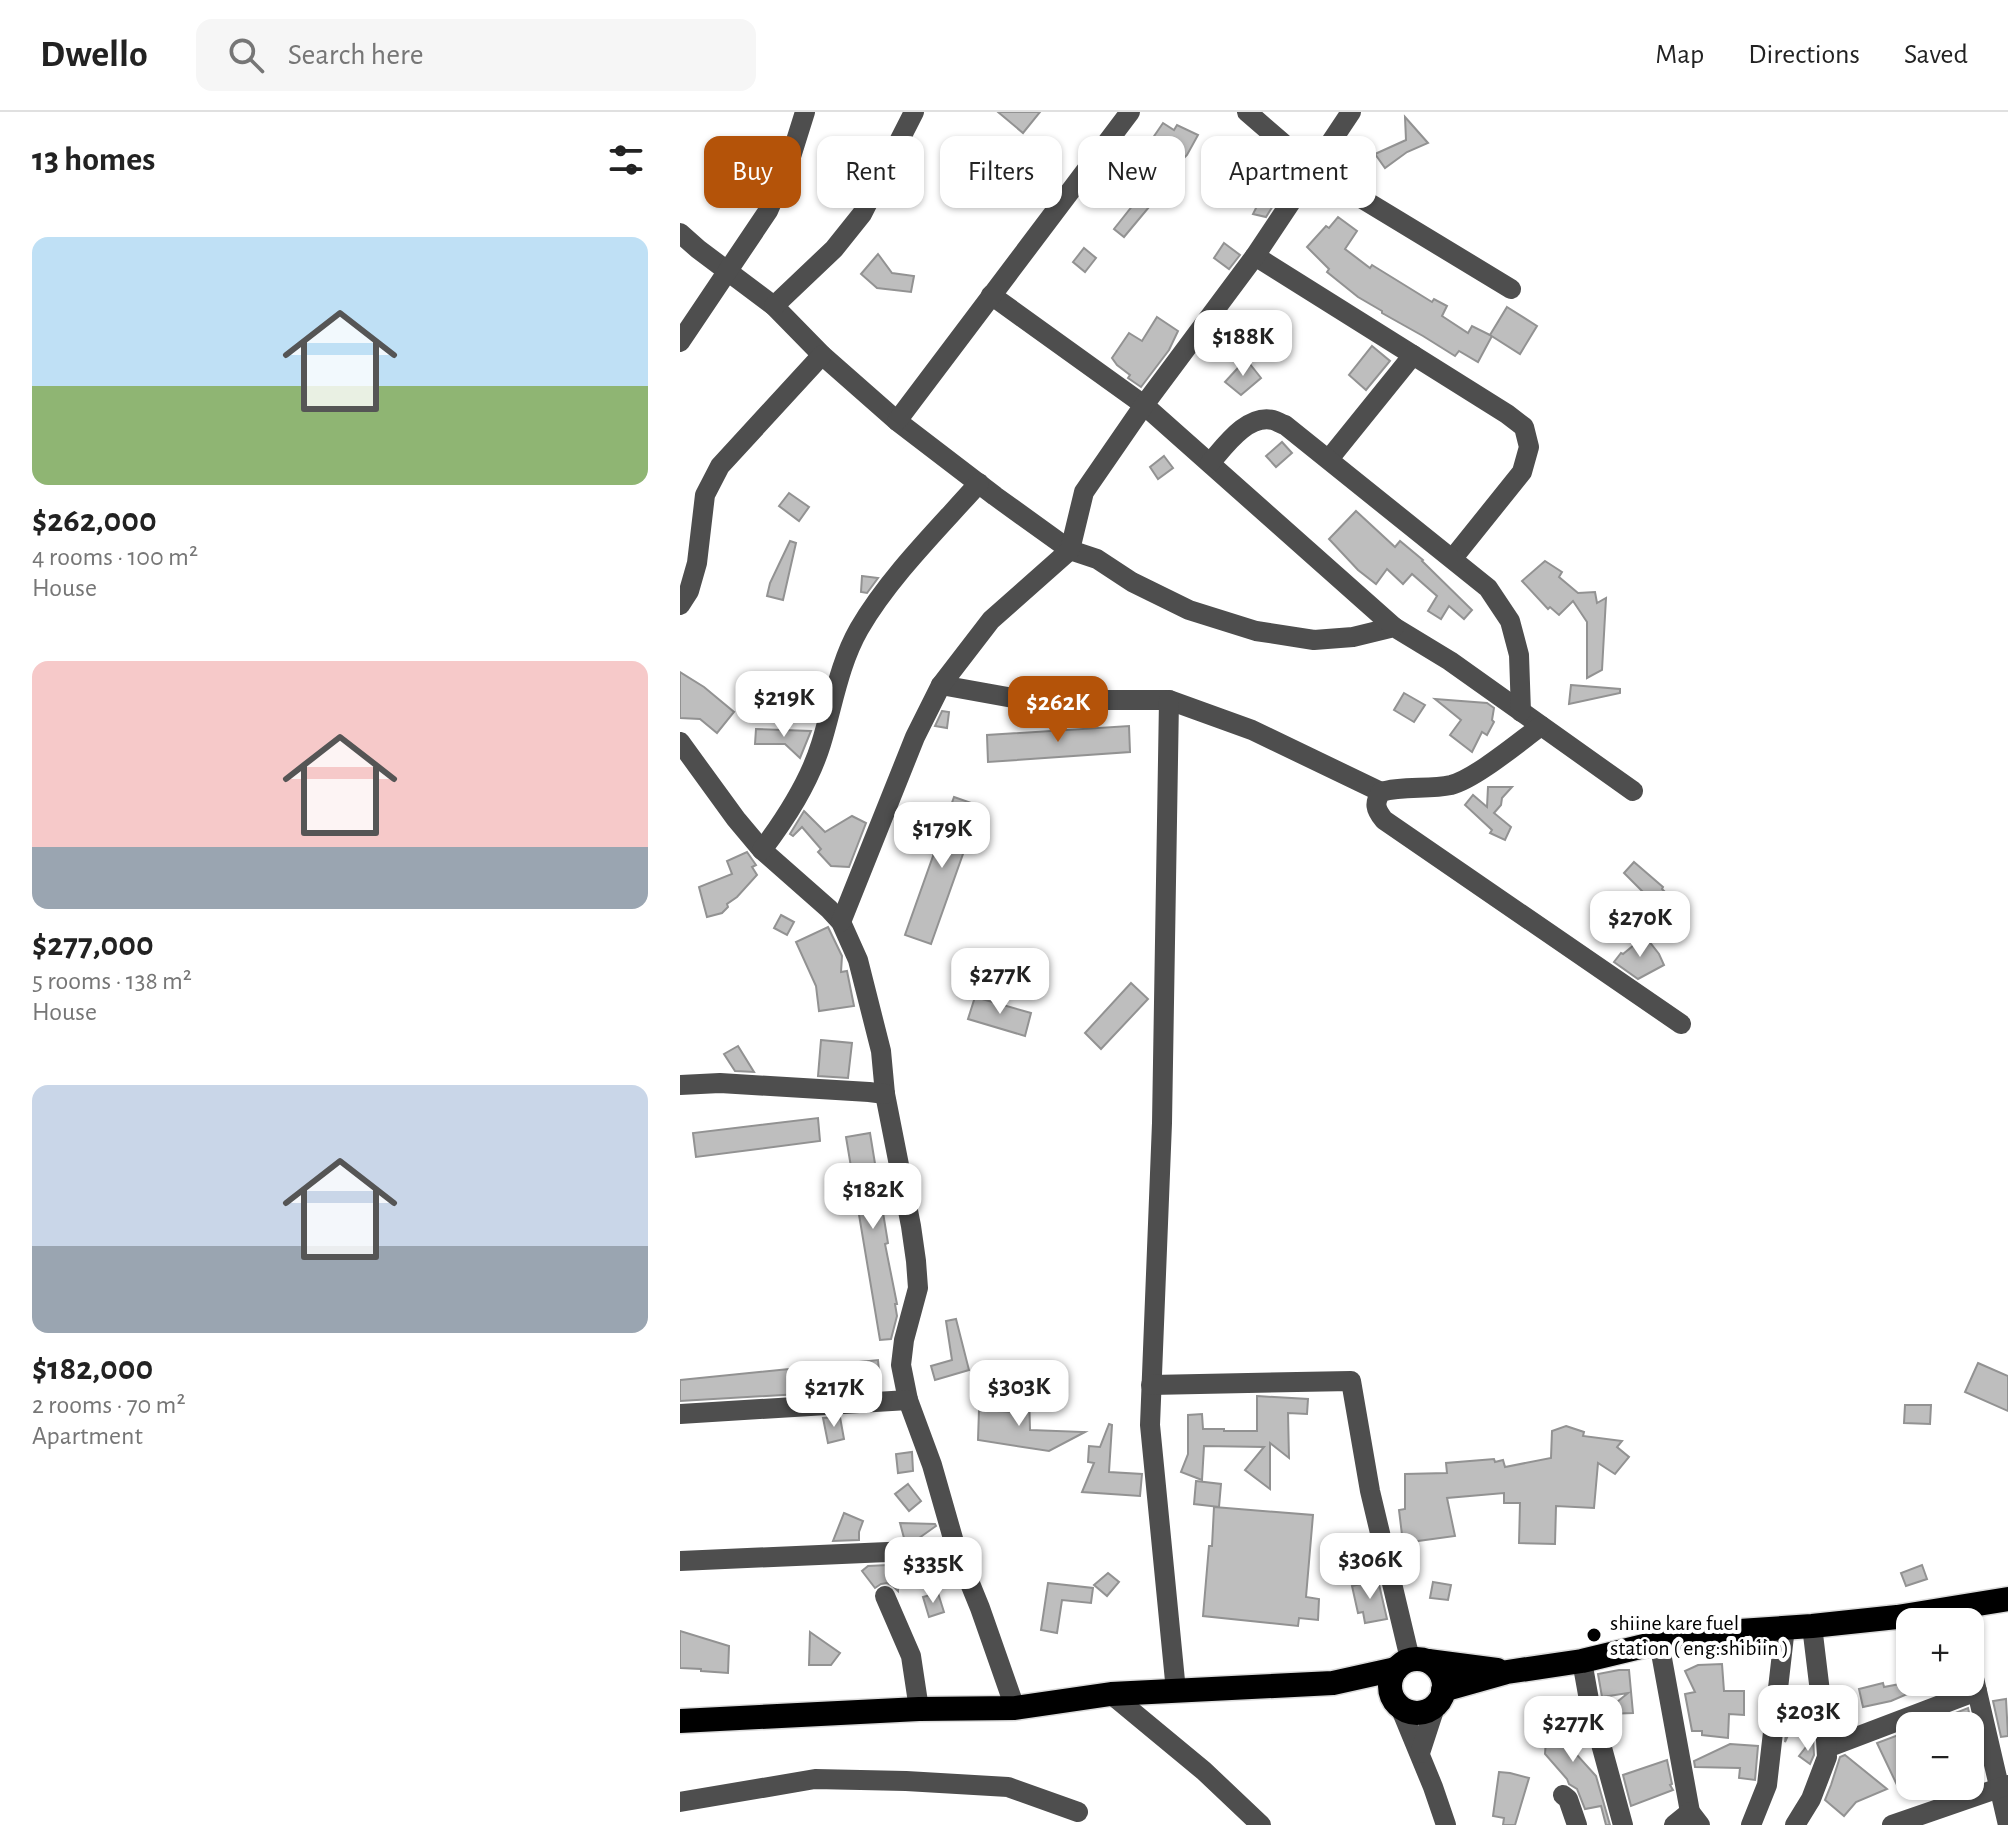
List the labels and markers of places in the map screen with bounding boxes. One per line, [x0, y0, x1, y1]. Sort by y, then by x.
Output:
pin: $188K [1187, 310, 1299, 378]
pin: $219K [728, 671, 840, 739]
pin: $262K [1002, 676, 1114, 744]
pin: $179K [886, 802, 998, 870]
pin: $270K [1584, 891, 1696, 959]
pin: $277K [944, 948, 1056, 1016]
pin: $182K [817, 1163, 929, 1231]
pin: $303K [963, 1360, 1075, 1428]
pin: $217K [778, 1361, 890, 1429]
pin: $306K [1314, 1533, 1426, 1601]
pin: $335K [877, 1537, 989, 1605]
place label: shiine kare fuel station ( eng:shibiin ) [1610, 1612, 1789, 1659]
marker: shiine kare fuel station ( eng:shibiin ) [1585, 1626, 1603, 1644]
pin: $203K [1752, 1685, 1864, 1753]
pin: $277K [1517, 1696, 1629, 1764]

